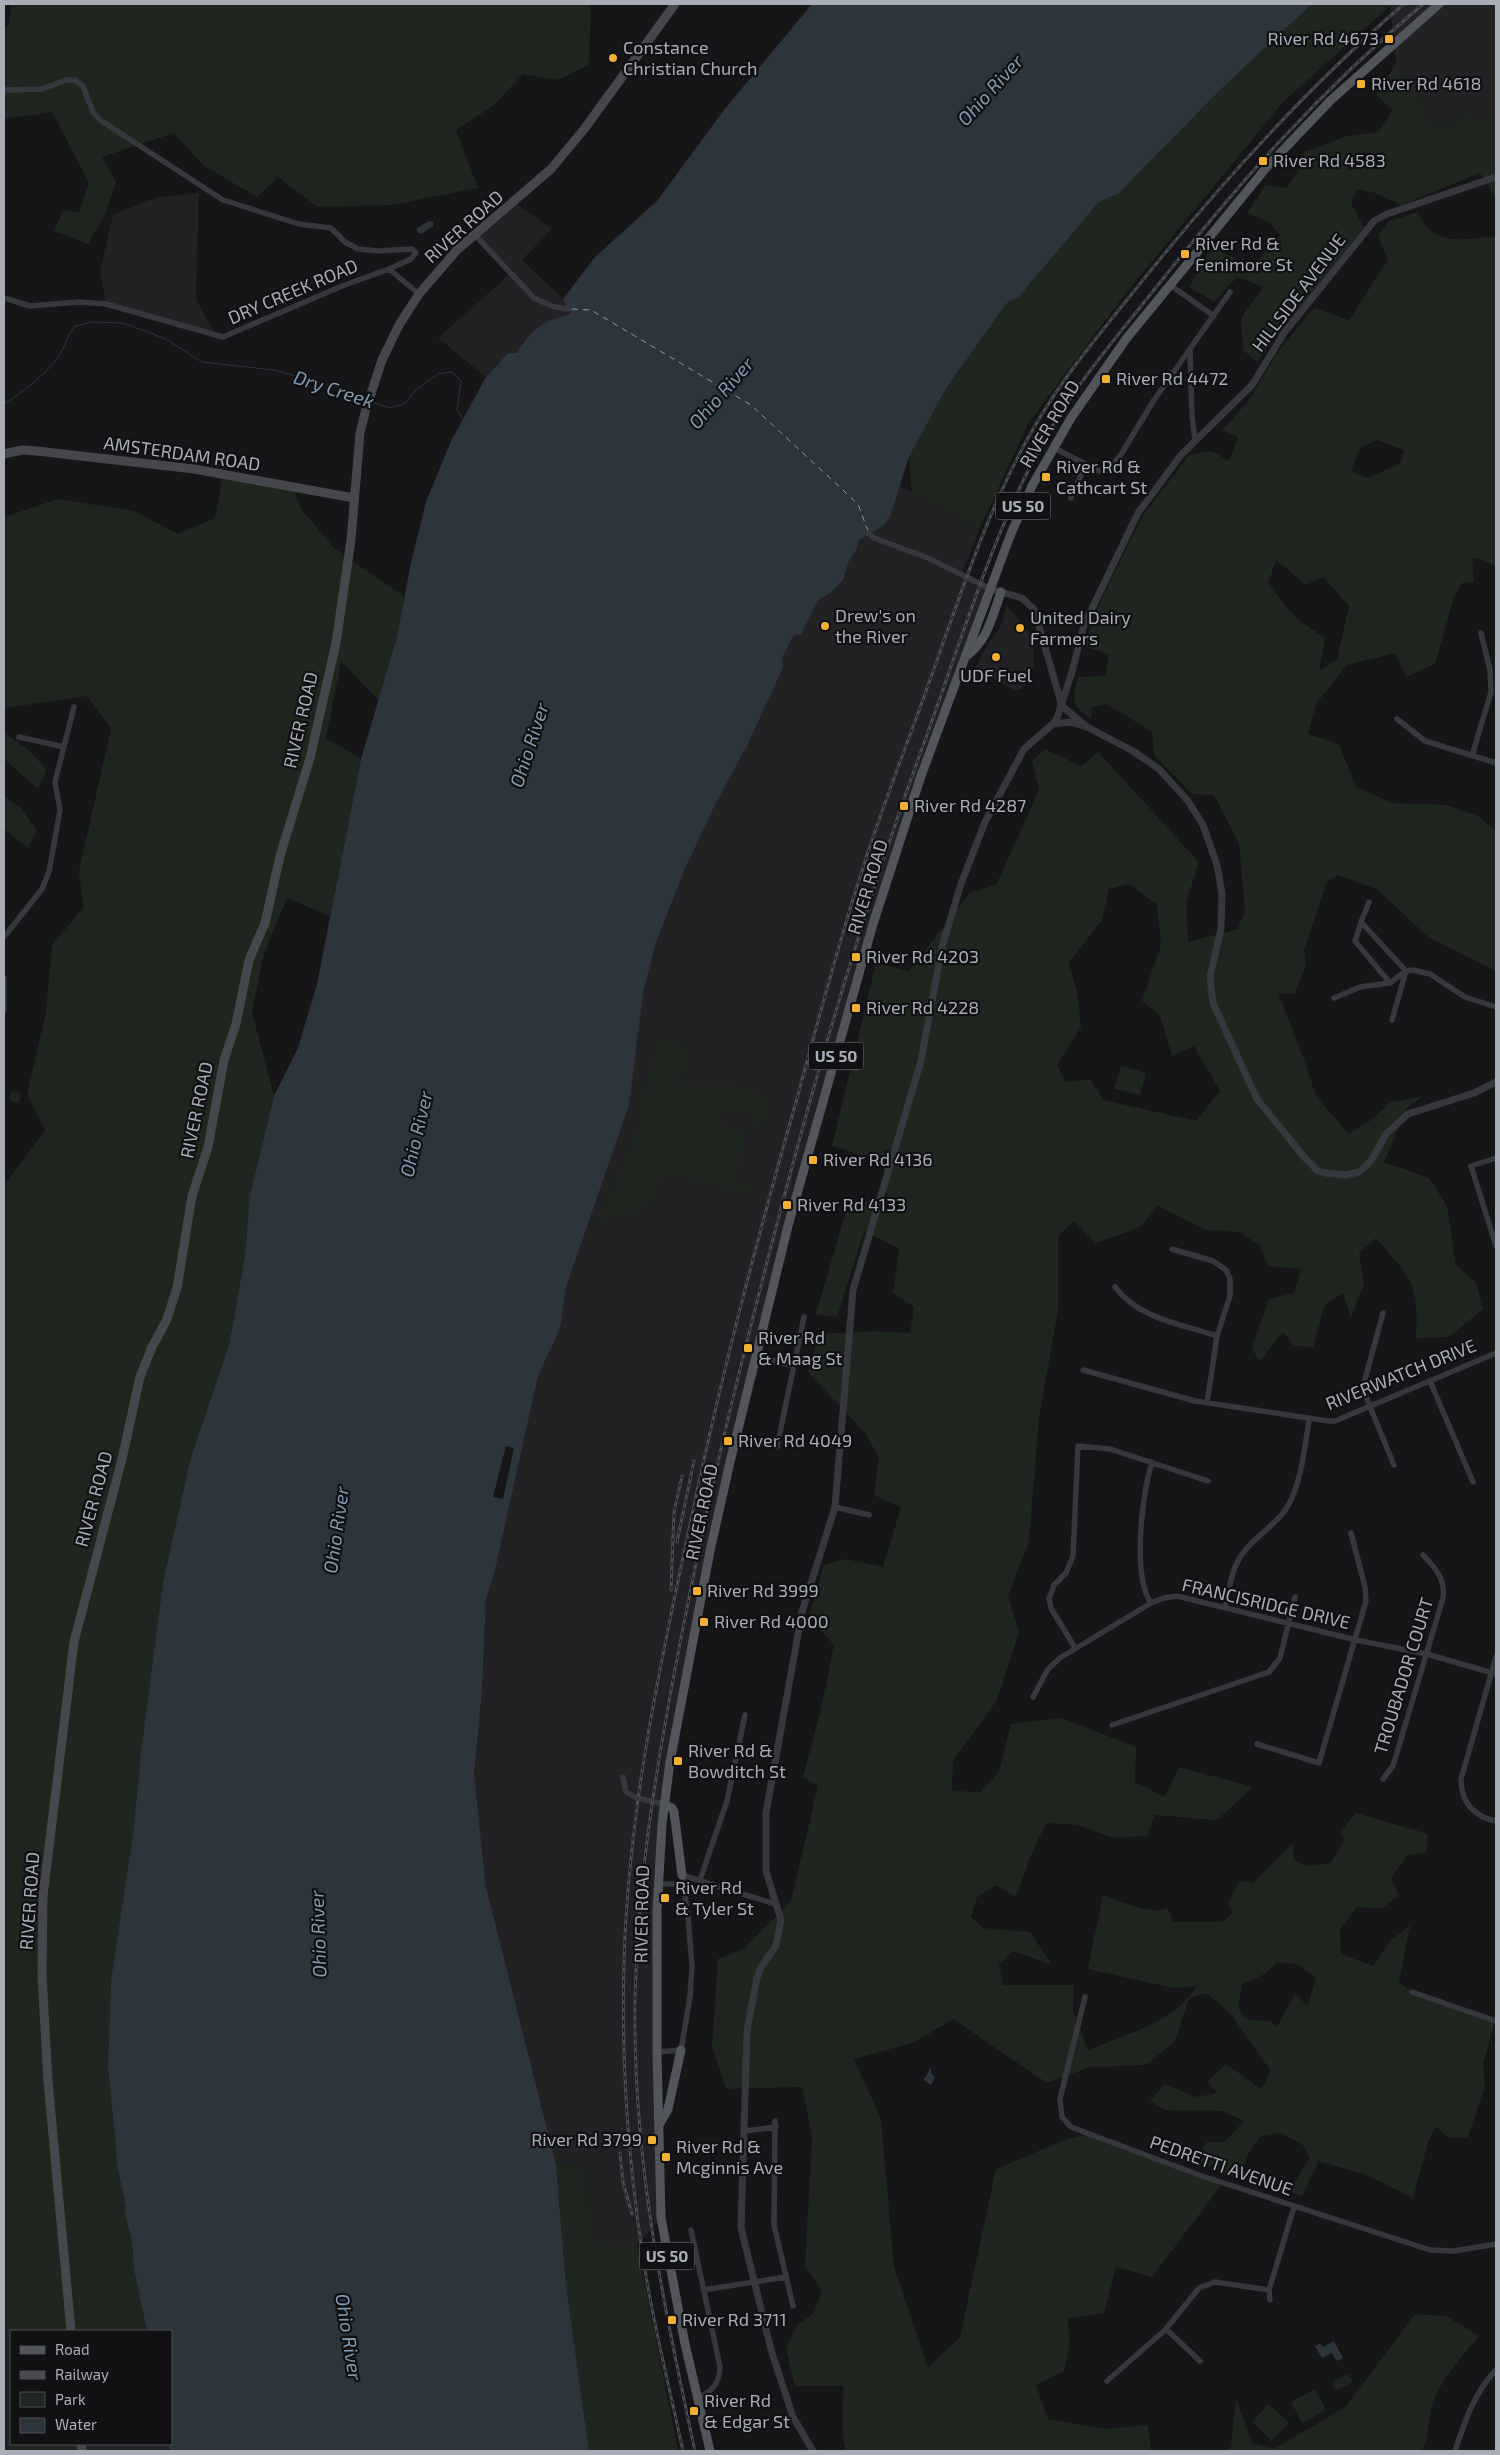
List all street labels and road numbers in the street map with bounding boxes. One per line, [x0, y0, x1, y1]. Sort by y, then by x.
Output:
street label: RIVER ROAD [419, 185, 507, 267]
street label: HILLSIDE AVENUE [1247, 229, 1350, 356]
street label: DRY CREEK ROAD [224, 254, 361, 328]
street label: RIVER ROAD [1014, 376, 1084, 471]
street label: AMSTERDAM ROAD [102, 431, 262, 475]
road number: US 50 [996, 492, 1050, 520]
street label: RIVER ROAD [278, 669, 322, 770]
street label: RIVER ROAD [842, 837, 892, 937]
road number: US 50 [808, 1042, 864, 1070]
street label: RIVER ROAD [175, 1059, 217, 1160]
street label: RIVERWATCH DRIVE [1322, 1334, 1479, 1414]
street label: RIVER ROAD [70, 1448, 116, 1549]
street label: RIVER ROAD [680, 1461, 722, 1562]
street label: FRANCISRIDGE DRIVE [1180, 1573, 1352, 1633]
street label: TROUBADOR COURT [1369, 1594, 1437, 1757]
street label: RIVER ROAD [15, 1851, 43, 1951]
street label: RIVER ROAD [629, 1865, 653, 1963]
street label: PEDRETTI AVENUE [1147, 2130, 1296, 2200]
road number: US 50 [640, 2242, 694, 2270]

